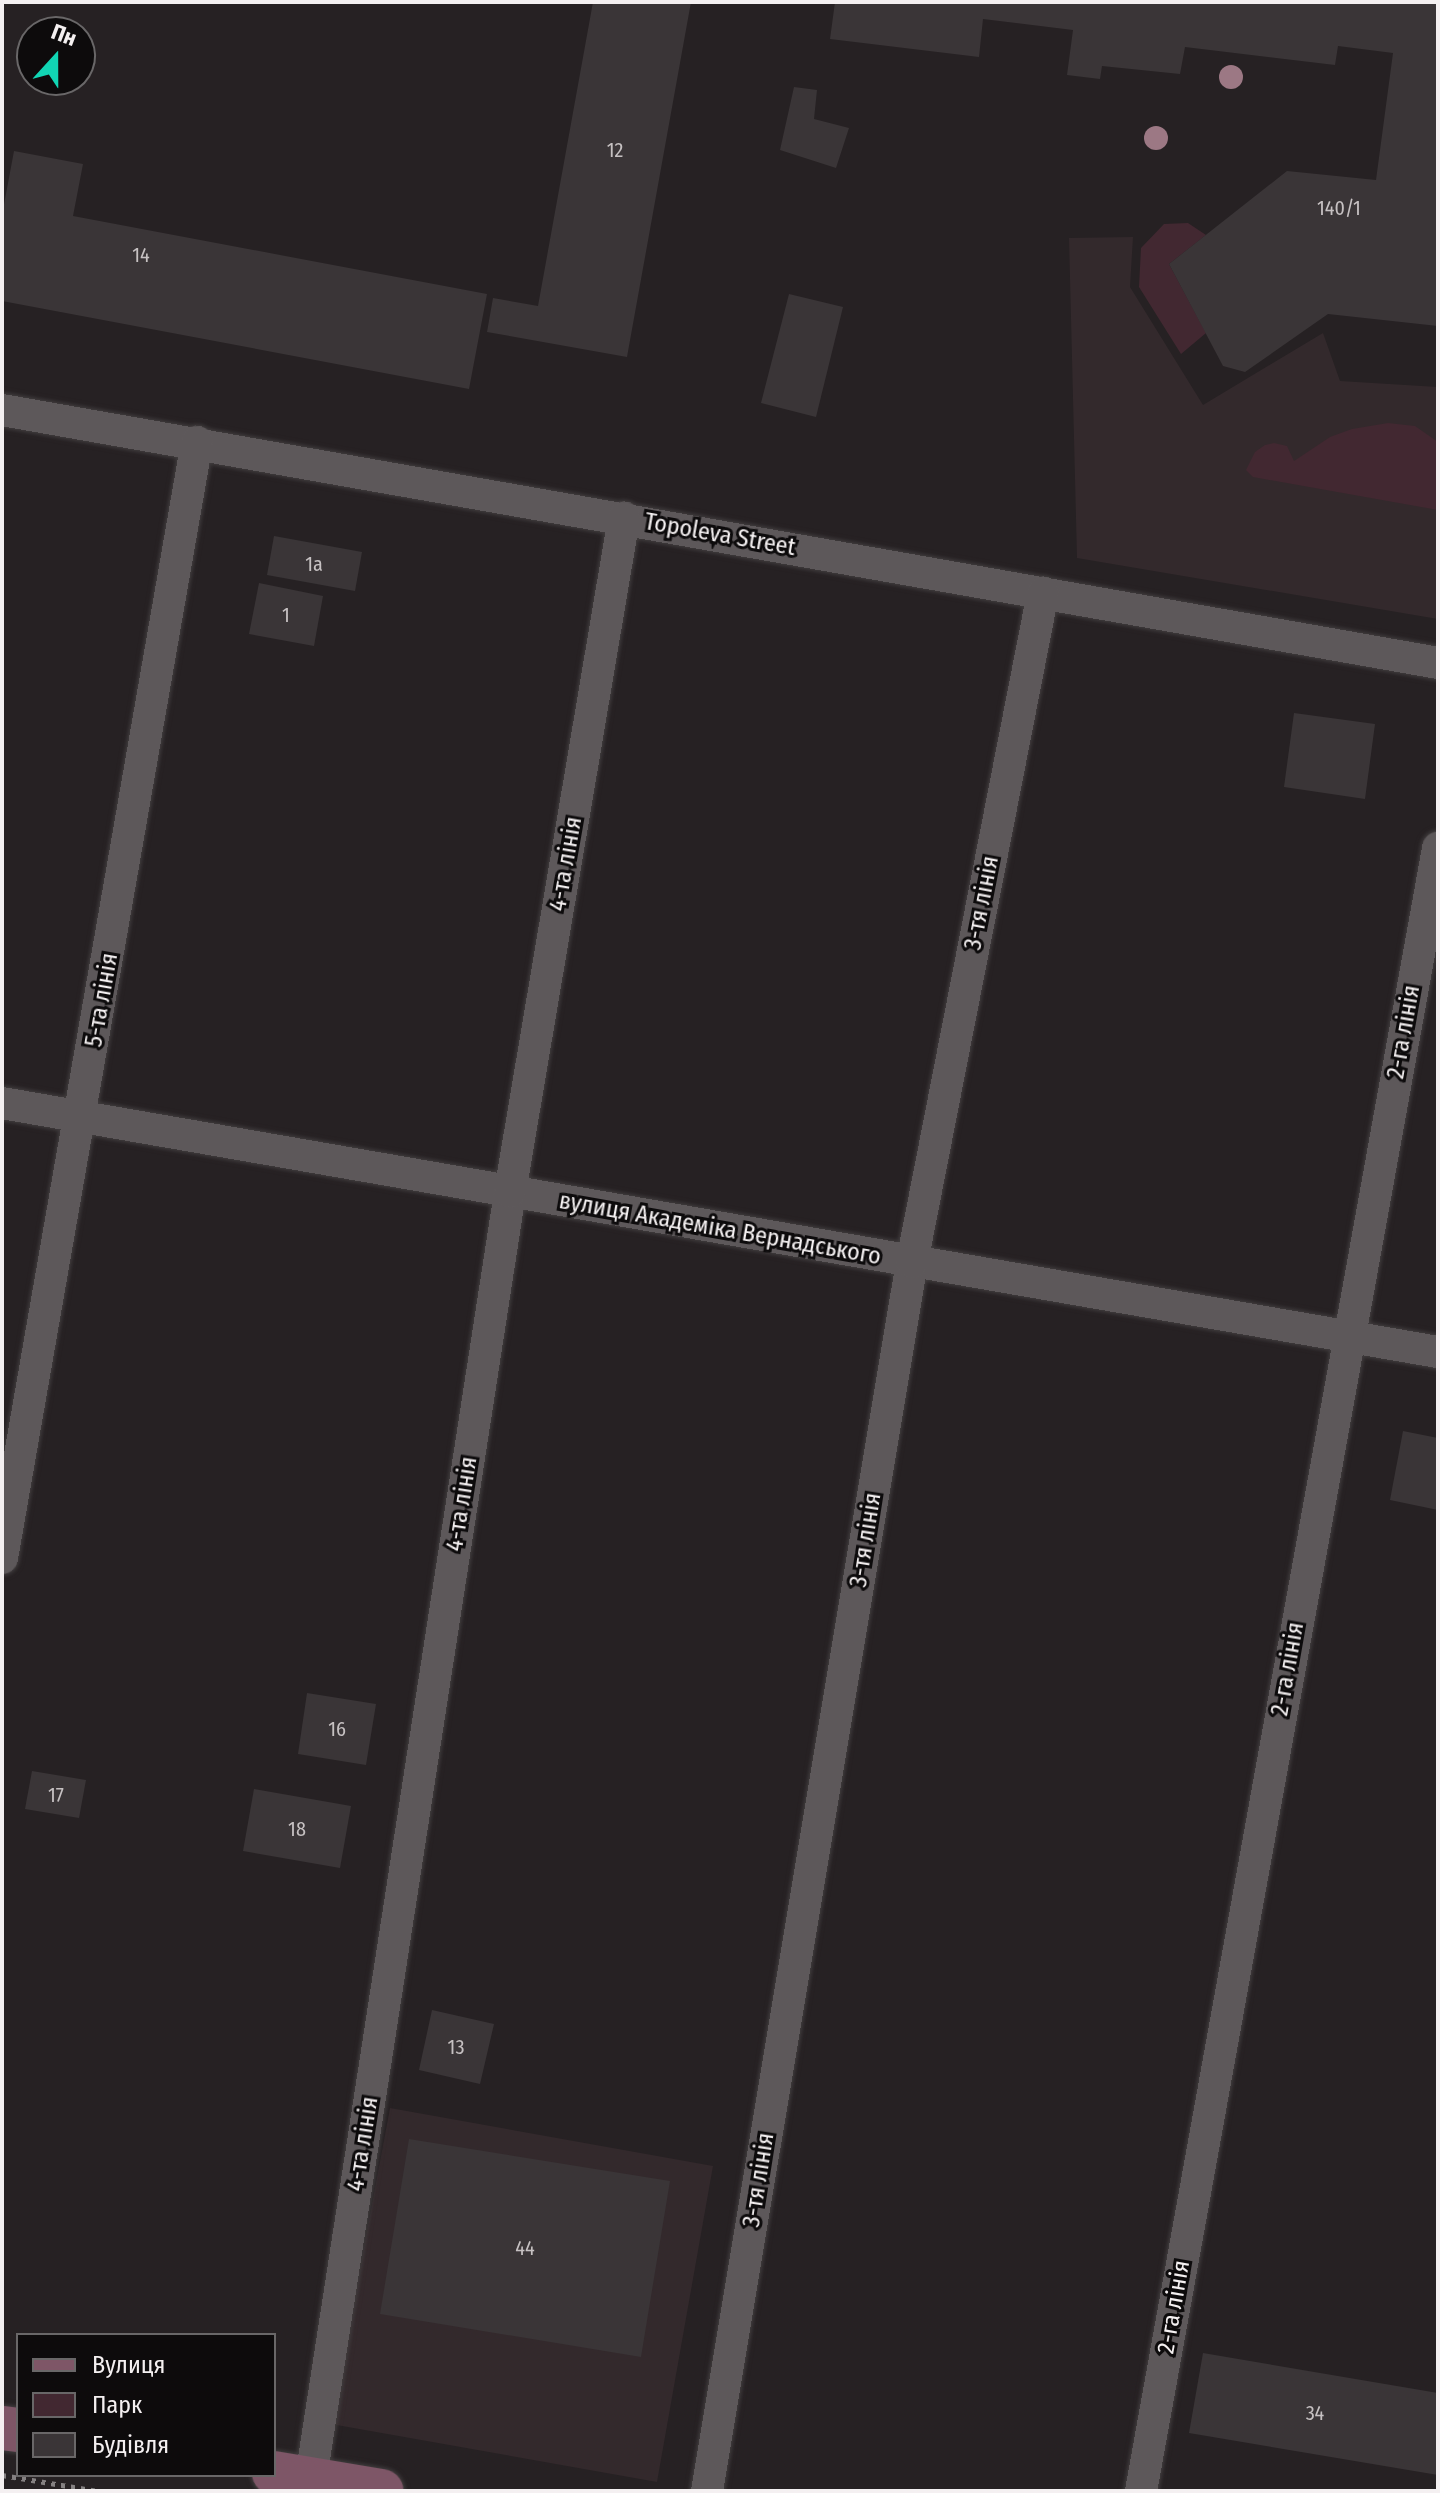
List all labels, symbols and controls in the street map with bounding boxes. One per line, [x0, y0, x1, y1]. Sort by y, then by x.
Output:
north arrow [16, 16, 96, 96]
text: Пн [48, 18, 81, 52]
house number: 12 [607, 138, 623, 162]
house number: 140/1 [1317, 196, 1361, 220]
house number: 14 [132, 243, 150, 267]
street label: Topoleva Street [642, 508, 798, 562]
house number: 1а [305, 552, 323, 576]
house number: 1 [282, 603, 290, 627]
street label: 4-та лінія [544, 815, 588, 913]
street label: 3-тя лінія [959, 854, 1005, 952]
street label: 5-та лінія [80, 951, 124, 1049]
street label: 2-га лінія [1382, 983, 1426, 1081]
street label: вулиця Академіка Вернадського [557, 1186, 883, 1272]
street label: 4-та лінія [440, 1455, 484, 1553]
street label: 3-тя лінія [844, 1491, 888, 1589]
street label: 2-га лінія [1266, 1620, 1310, 1718]
house number: 16 [328, 1717, 346, 1741]
house number: 17 [48, 1783, 64, 1807]
house number: 18 [288, 1817, 306, 1841]
house number: 13 [448, 2035, 464, 2059]
street label: 4-та лінія [341, 2095, 385, 2193]
street label: 3-тя лінія [737, 2131, 781, 2229]
house number: 44 [515, 2236, 535, 2260]
street label: 2-га лінія [1152, 2258, 1196, 2356]
legend [16, 2333, 276, 2477]
text: Вулиця [92, 2351, 165, 2379]
text: Парк [92, 2391, 142, 2419]
house number: 34 [1306, 2401, 1324, 2425]
text: Будівля [92, 2431, 169, 2459]

